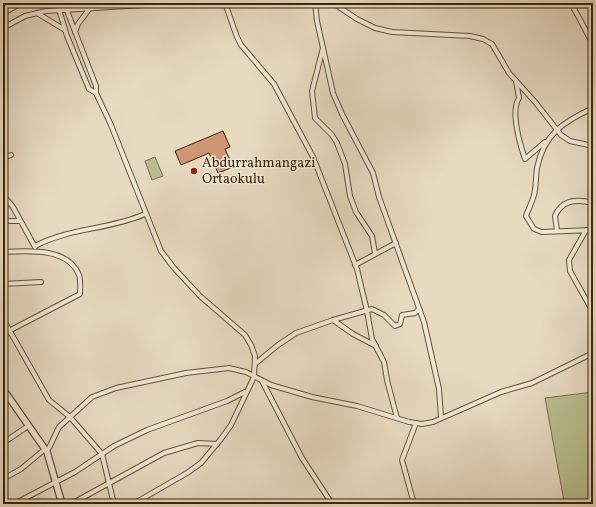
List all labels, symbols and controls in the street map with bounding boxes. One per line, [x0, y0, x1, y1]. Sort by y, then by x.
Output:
place label: Abdurrahmangazi Ortaokulu [202, 154, 315, 189]
marker: Abdurrahmangazi Ortaokulu [189, 166, 199, 176]

